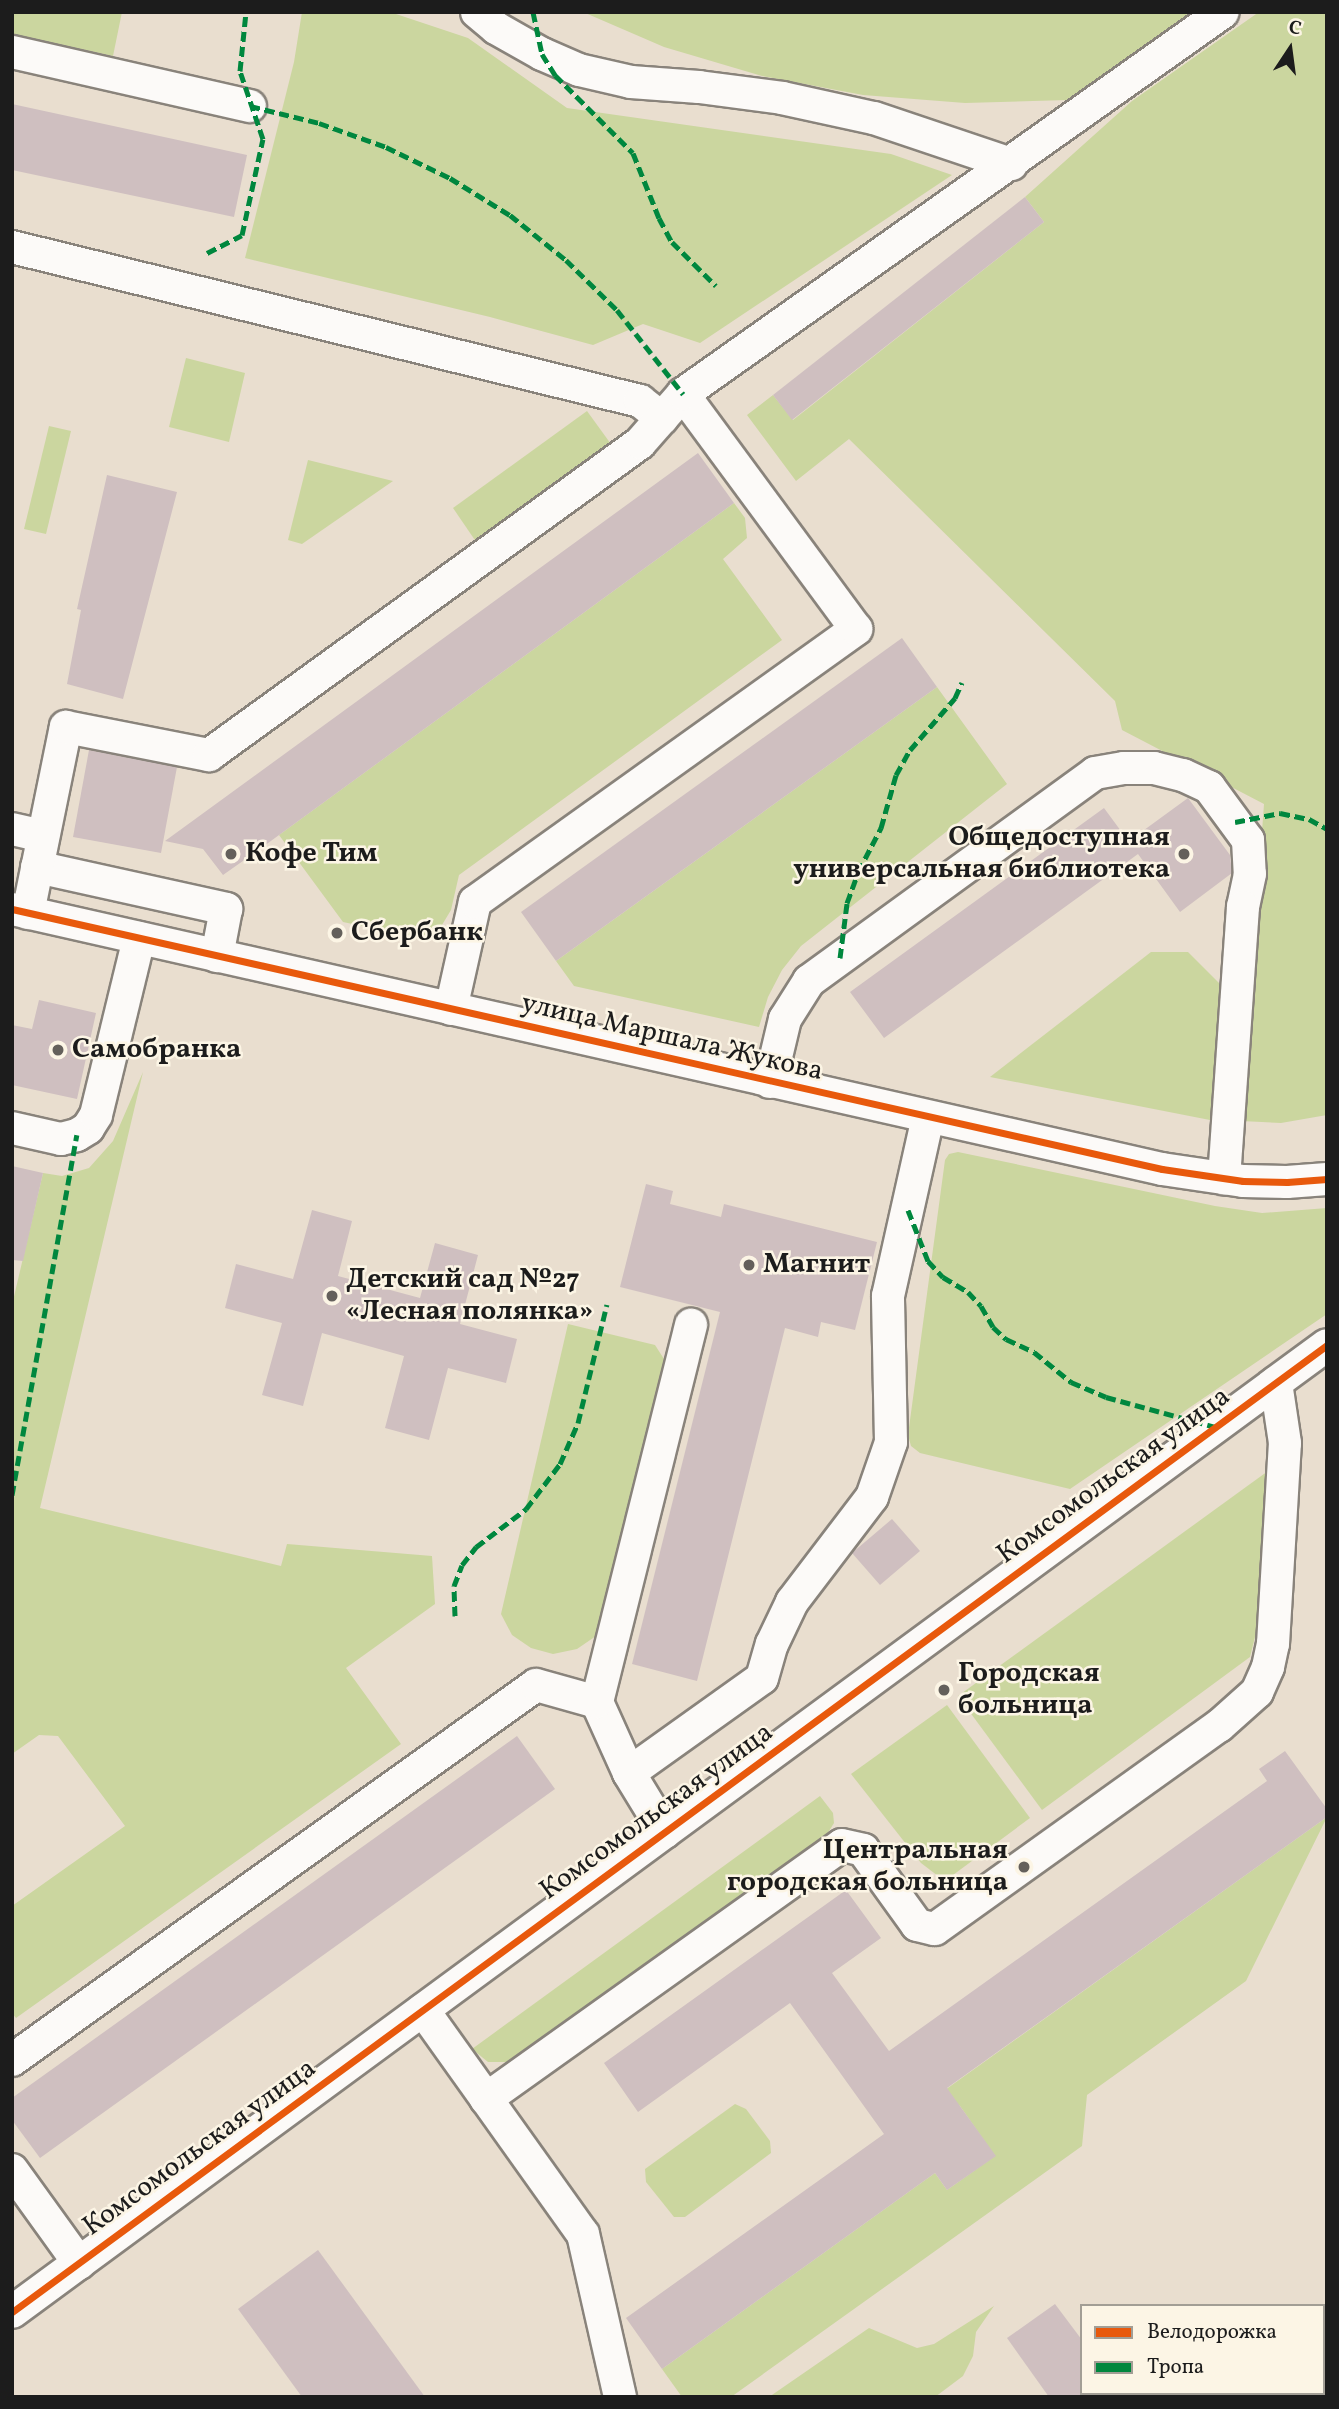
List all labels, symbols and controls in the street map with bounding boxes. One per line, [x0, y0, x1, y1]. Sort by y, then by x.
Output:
north arrow [1255, 14, 1325, 84]
text: С [1286, 14, 1304, 43]
place label: Общедоступная универсальная библиотека [793, 821, 1170, 887]
place label: Кофе Тим [245, 837, 378, 871]
marker: Кофе Тим [223, 846, 239, 862]
marker: Общедоступная универсальная библиотека [1176, 846, 1192, 862]
place label: Сбербанк [351, 916, 483, 950]
marker: Сбербанк [329, 925, 345, 941]
street label: улица Маршала Жукова [518, 987, 826, 1089]
place label: Самобранка [72, 1033, 241, 1067]
marker: Самобранка [50, 1042, 66, 1058]
place label: Магнит [763, 1248, 870, 1282]
marker: Магнит [741, 1257, 757, 1273]
place label: Детский сад №27 «Лесная полянка» [346, 1263, 593, 1329]
marker: Детский сад №27 «Лесная полянка» [324, 1288, 340, 1304]
street label: Комсомольская улица [990, 1380, 1238, 1572]
place label: Городская больница [958, 1657, 1100, 1723]
marker: Городская больница [936, 1682, 952, 1698]
street label: Комсомольская улица [533, 1716, 781, 1908]
place label: Центральная городская больница [727, 1834, 1008, 1900]
marker: Центральная городская больница [1014, 1857, 1034, 1877]
street label: Комсомольская улица [76, 2052, 324, 2244]
legend [1080, 2304, 1325, 2395]
text: Велодорожка [1147, 2318, 1277, 2347]
text: Тропа [1147, 2353, 1204, 2382]

